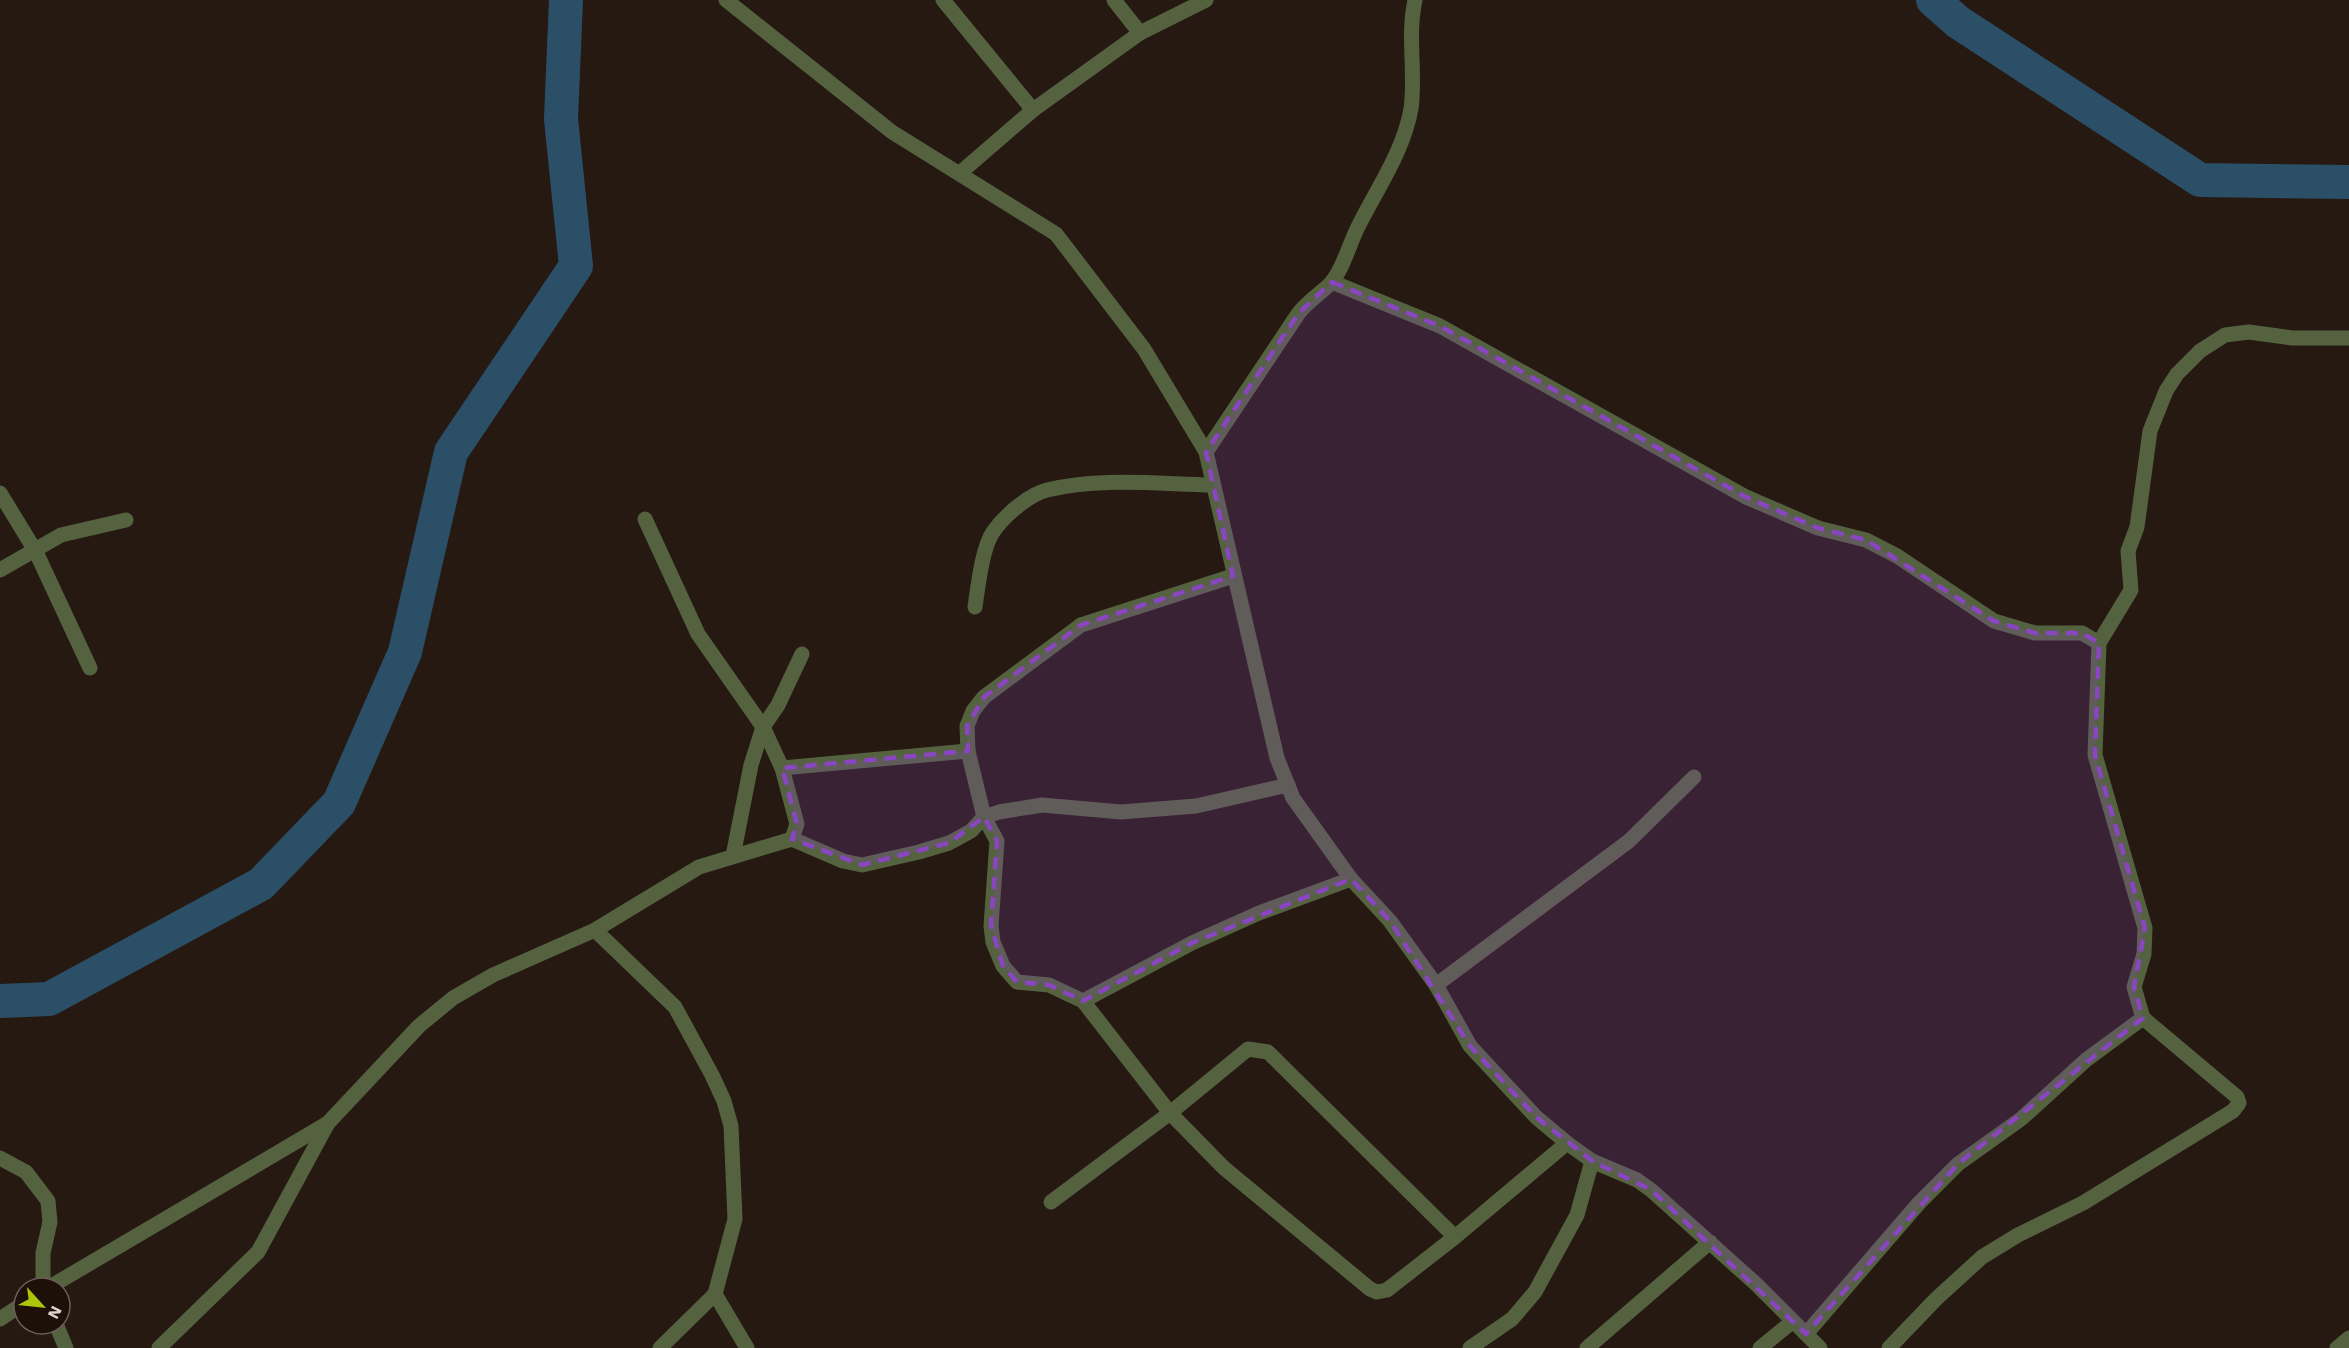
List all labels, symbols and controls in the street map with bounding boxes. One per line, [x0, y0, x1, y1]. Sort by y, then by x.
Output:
north arrow [12, 1276, 72, 1336]
text: N [44, 1303, 66, 1322]

